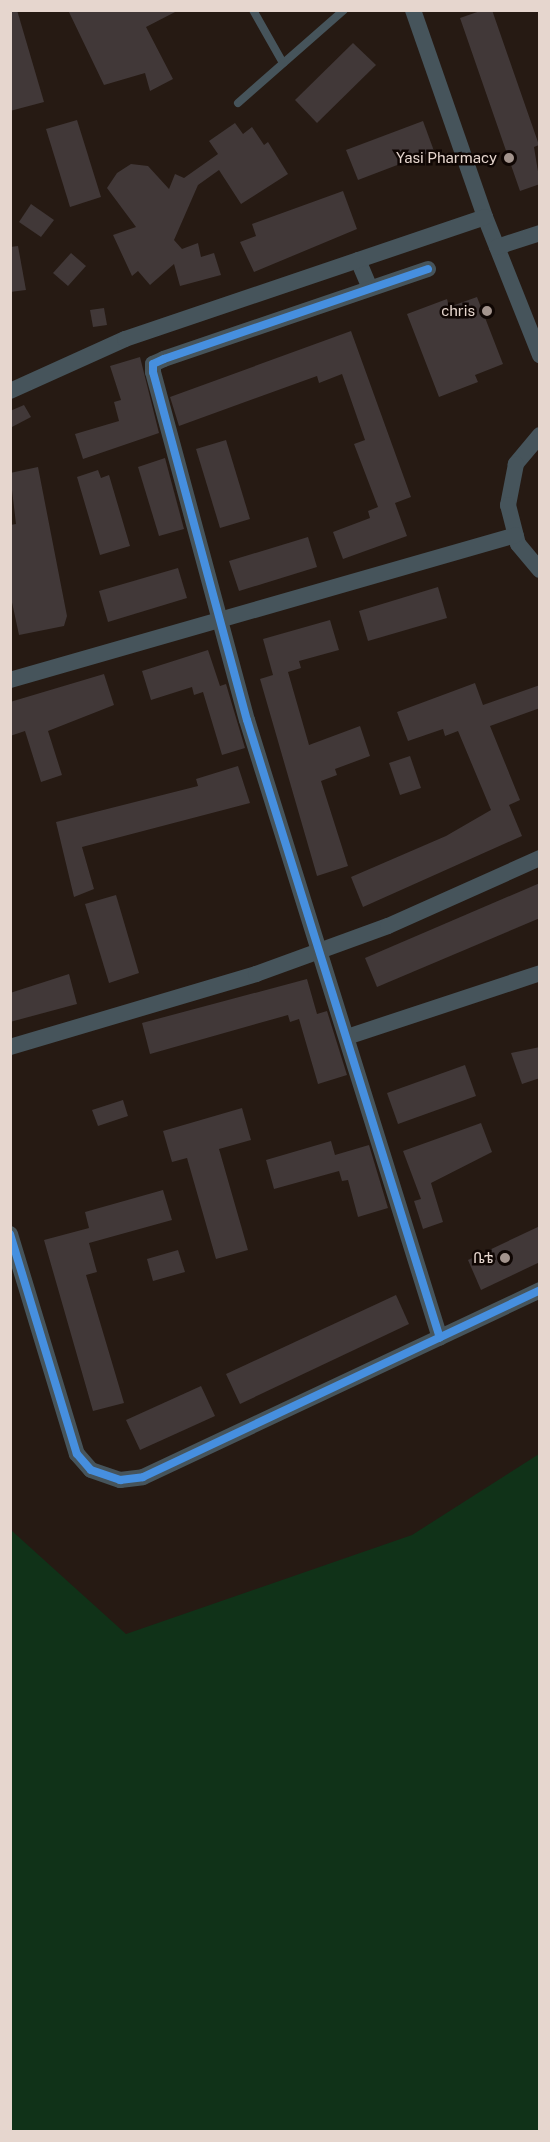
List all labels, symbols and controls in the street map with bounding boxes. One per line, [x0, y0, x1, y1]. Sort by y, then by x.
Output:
place label: Yasi Pharmacy [396, 149, 497, 167]
marker: Yasi Pharmacy [502, 151, 516, 165]
place label: chris [441, 302, 475, 320]
marker: chris [480, 304, 494, 318]
place label: ቤቴ [473, 1249, 493, 1267]
marker: ቤቴ [498, 1251, 512, 1265]

